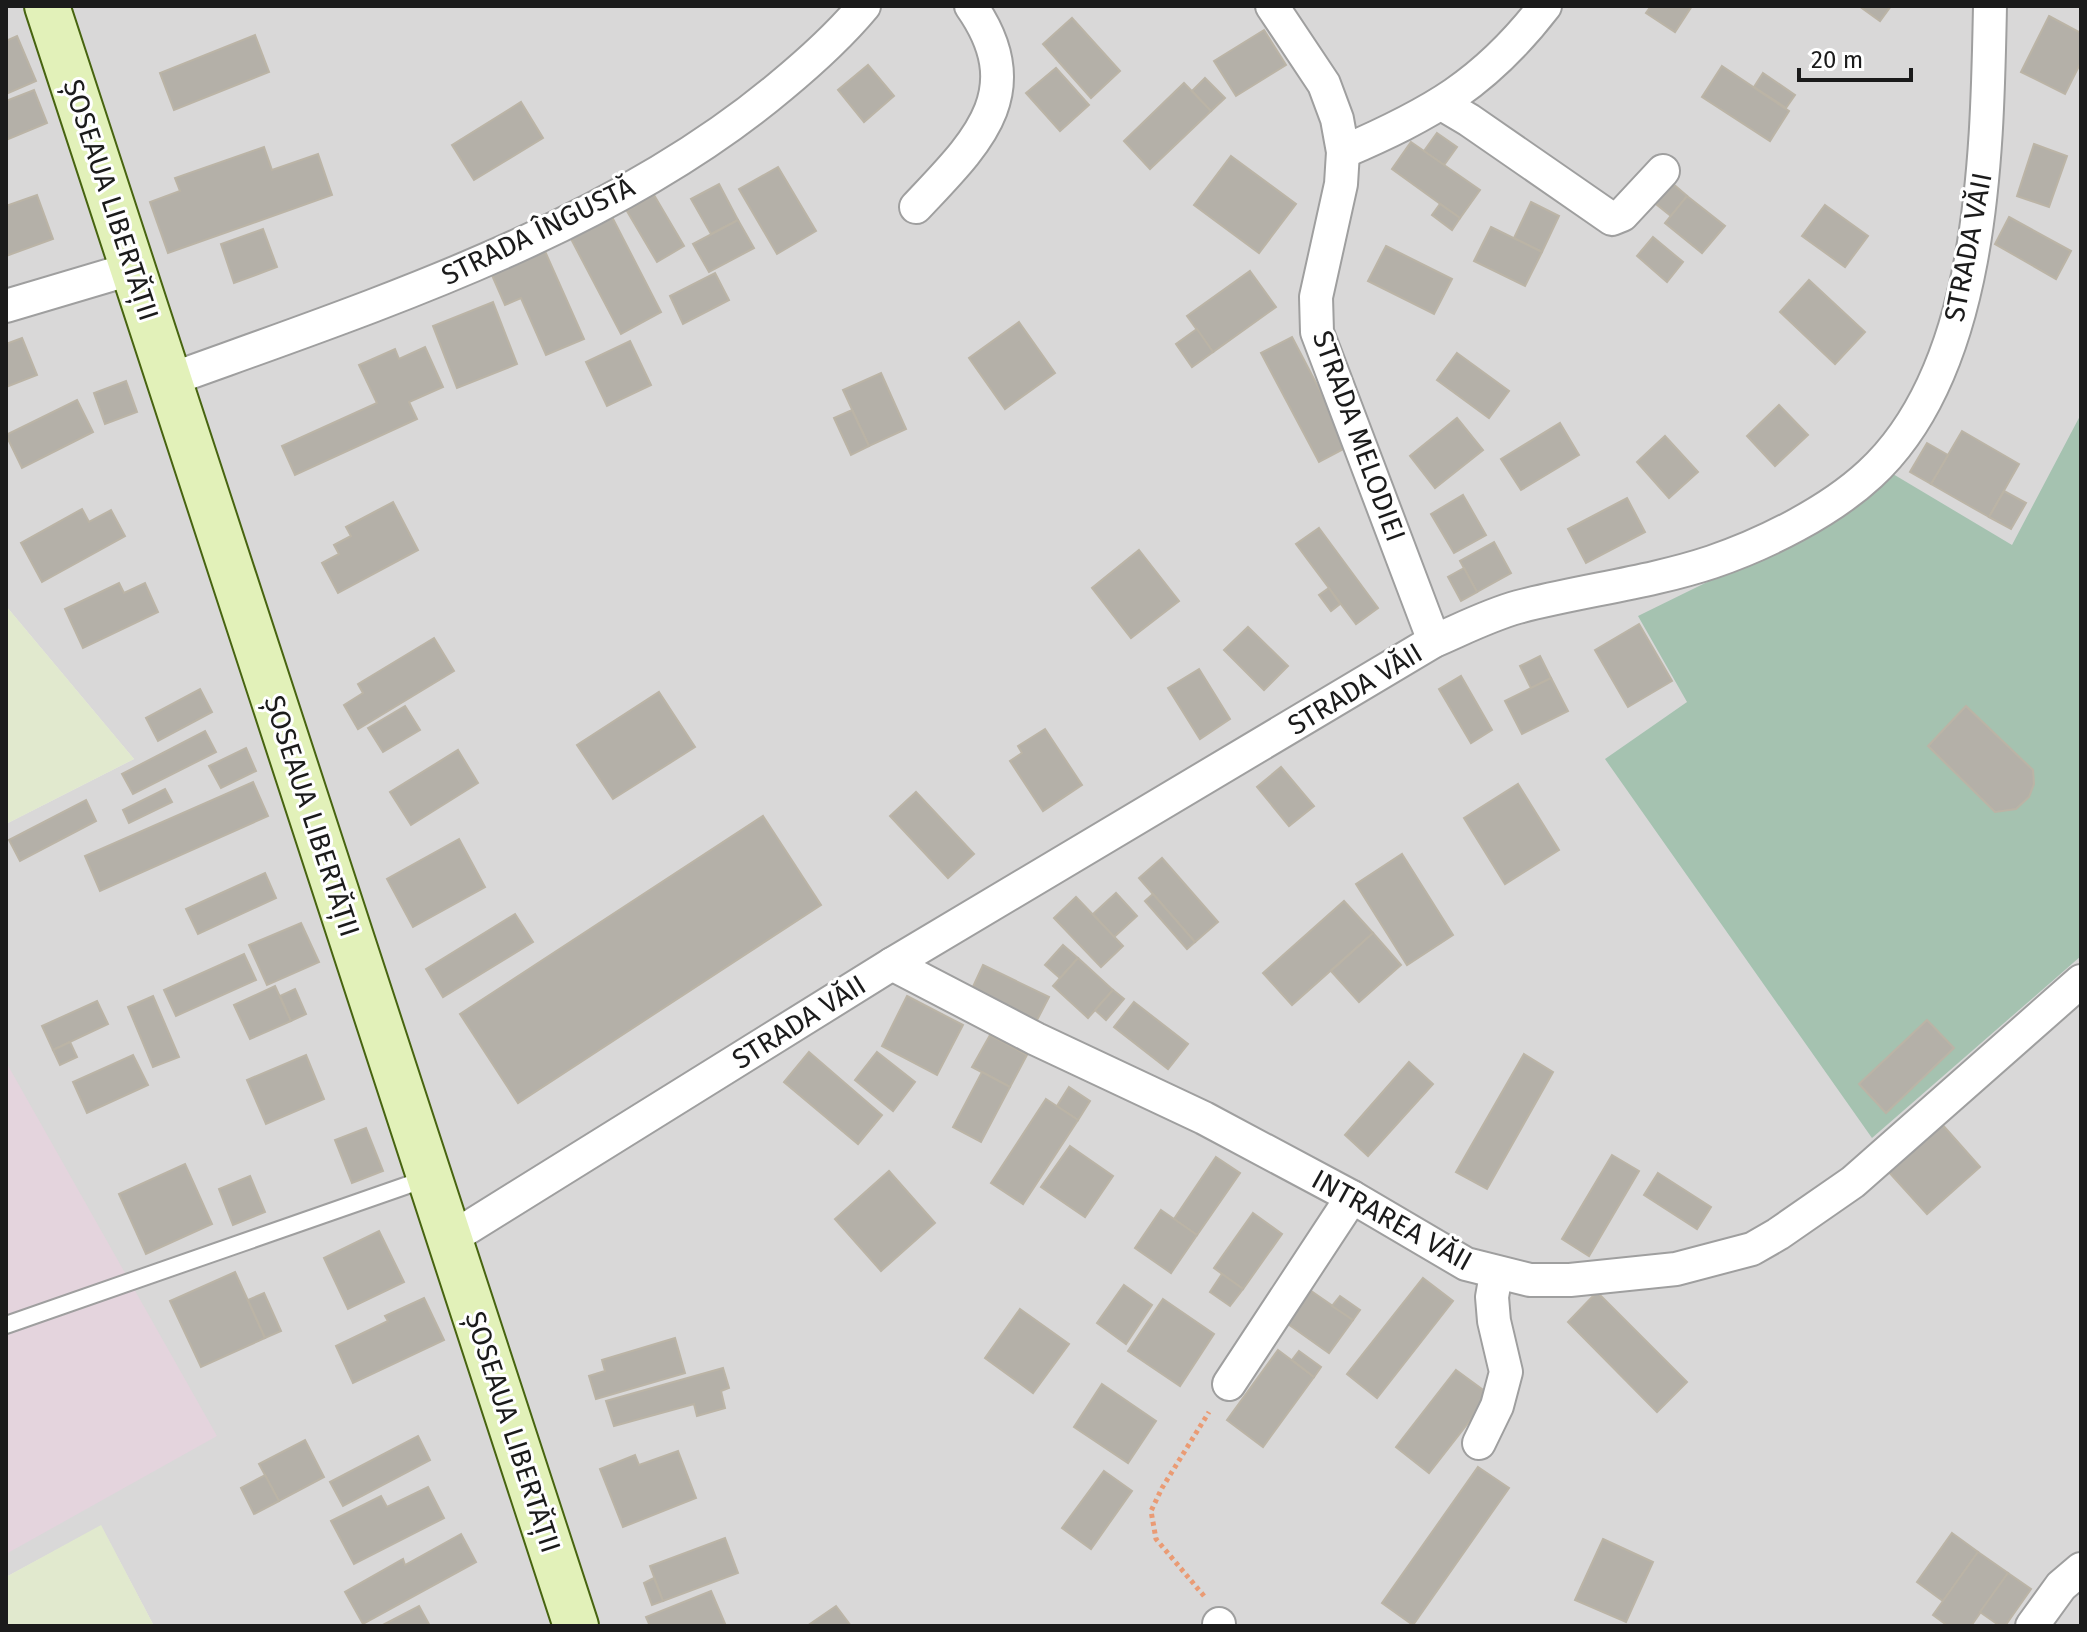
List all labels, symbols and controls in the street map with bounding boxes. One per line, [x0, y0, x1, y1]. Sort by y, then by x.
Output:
scale bar [1799, 32, 1911, 82]
text: 20 m [1811, 46, 1863, 74]
street label: ȘOSEAUA LIBERTĂȚII [55, 75, 166, 325]
street label: STRADA ÎNGUSTĂ [436, 170, 640, 292]
street label: STRADA VĂII [1937, 170, 1999, 324]
street label: STRADA MELODIEI [1306, 326, 1412, 546]
street label: STRADA VĂII [1282, 636, 1428, 742]
street label: ȘOSEAUA LIBERTĂȚII [256, 691, 367, 941]
street label: STRADA VĂII [726, 968, 872, 1076]
street label: INTRAREA VĂII [1306, 1162, 1478, 1278]
street label: ȘOSEAUA LIBERTĂȚII [457, 1307, 568, 1557]

